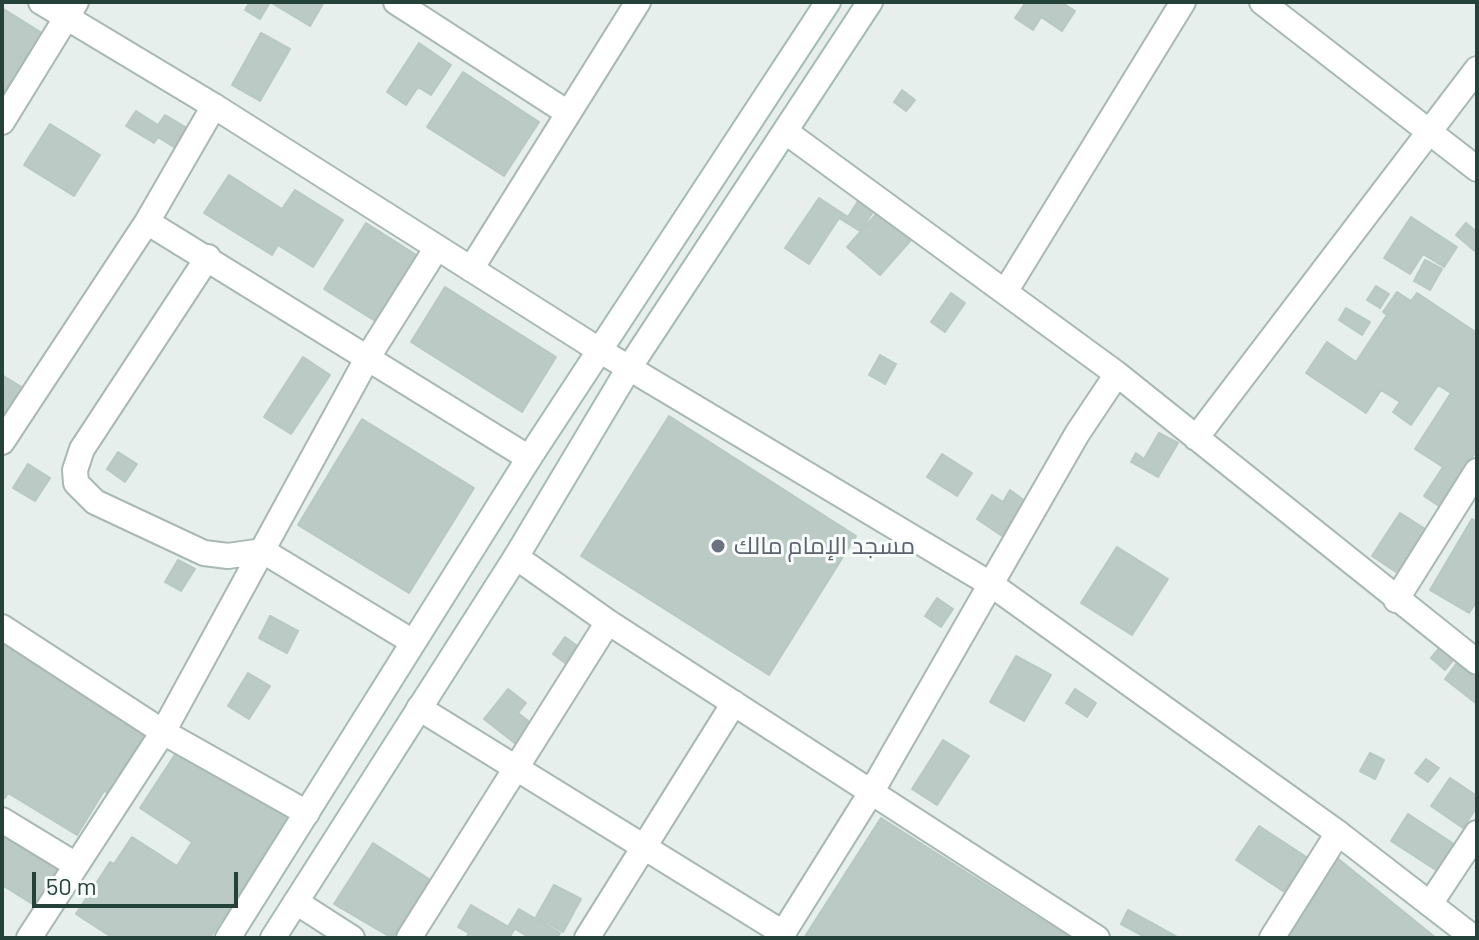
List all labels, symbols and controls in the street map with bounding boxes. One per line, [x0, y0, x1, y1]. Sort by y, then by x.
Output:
place label: مسجد الإمام مالك [734, 532, 915, 560]
marker: مسجد الإمام مالك [709, 537, 727, 555]
scale bar [36, 856, 242, 906]
text: 50 m [46, 871, 97, 900]

